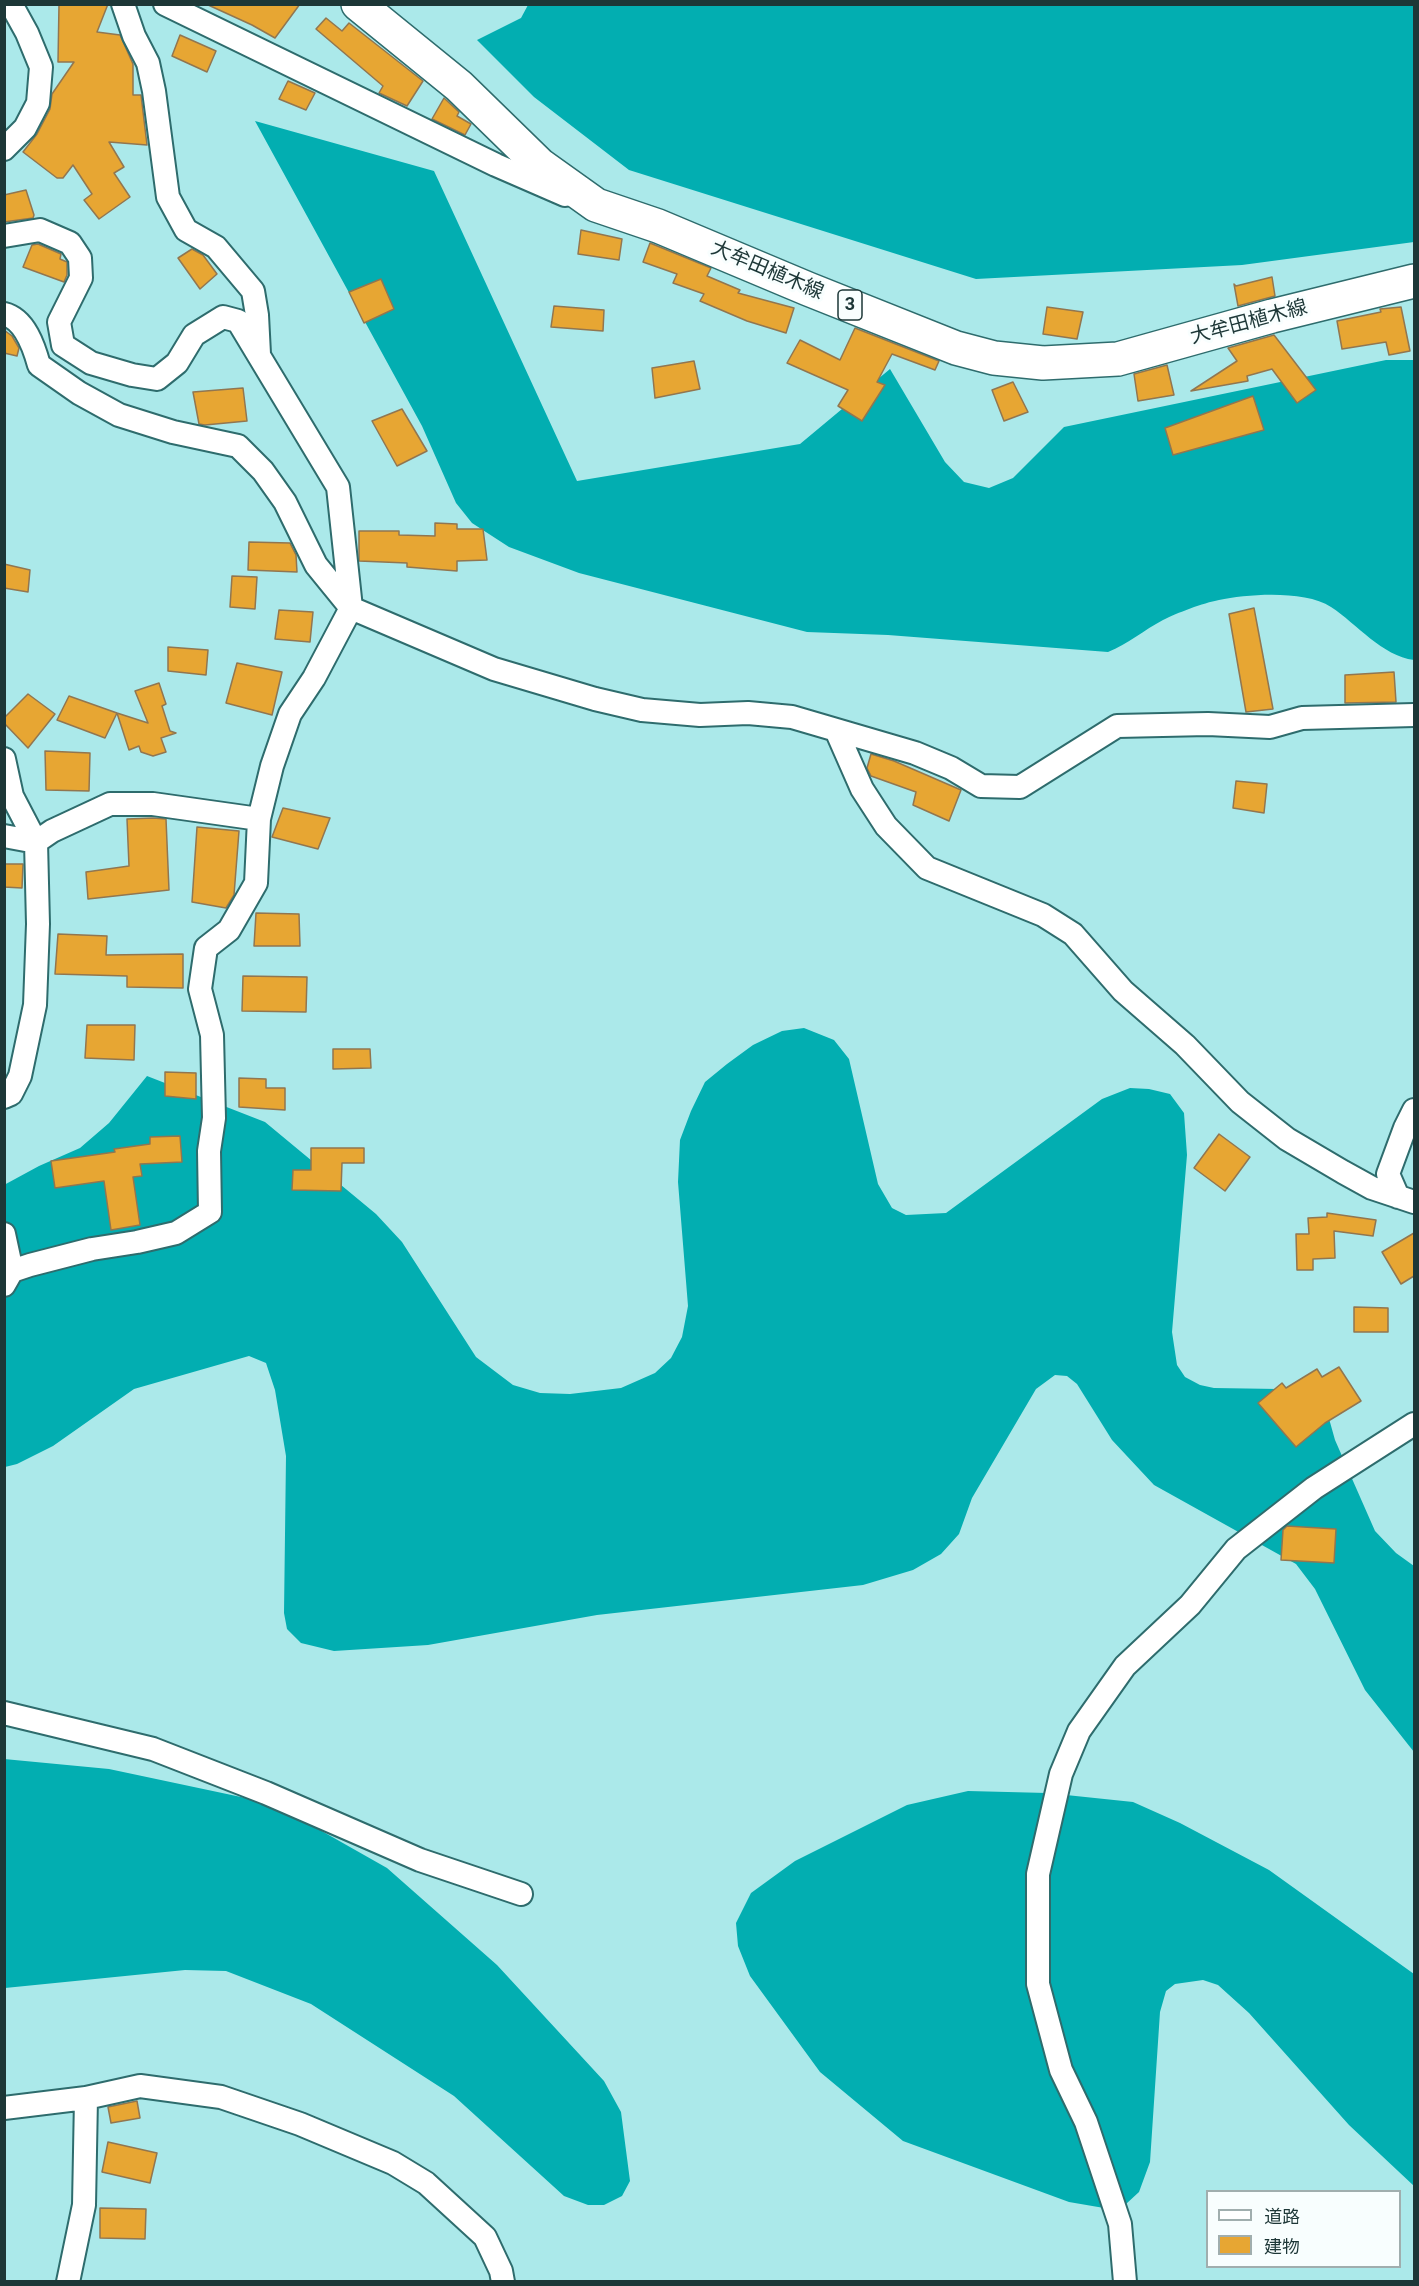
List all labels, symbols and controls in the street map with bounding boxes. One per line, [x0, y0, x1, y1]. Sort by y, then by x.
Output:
street label: 大牟田植木線 [707, 237, 827, 305]
road number: 3 [838, 290, 862, 320]
street label: 大牟田植木線 [1188, 296, 1310, 350]
legend [1206, 2190, 1401, 2268]
text: 道路 [1264, 2206, 1300, 2227]
text: 建物 [1264, 2236, 1300, 2257]

